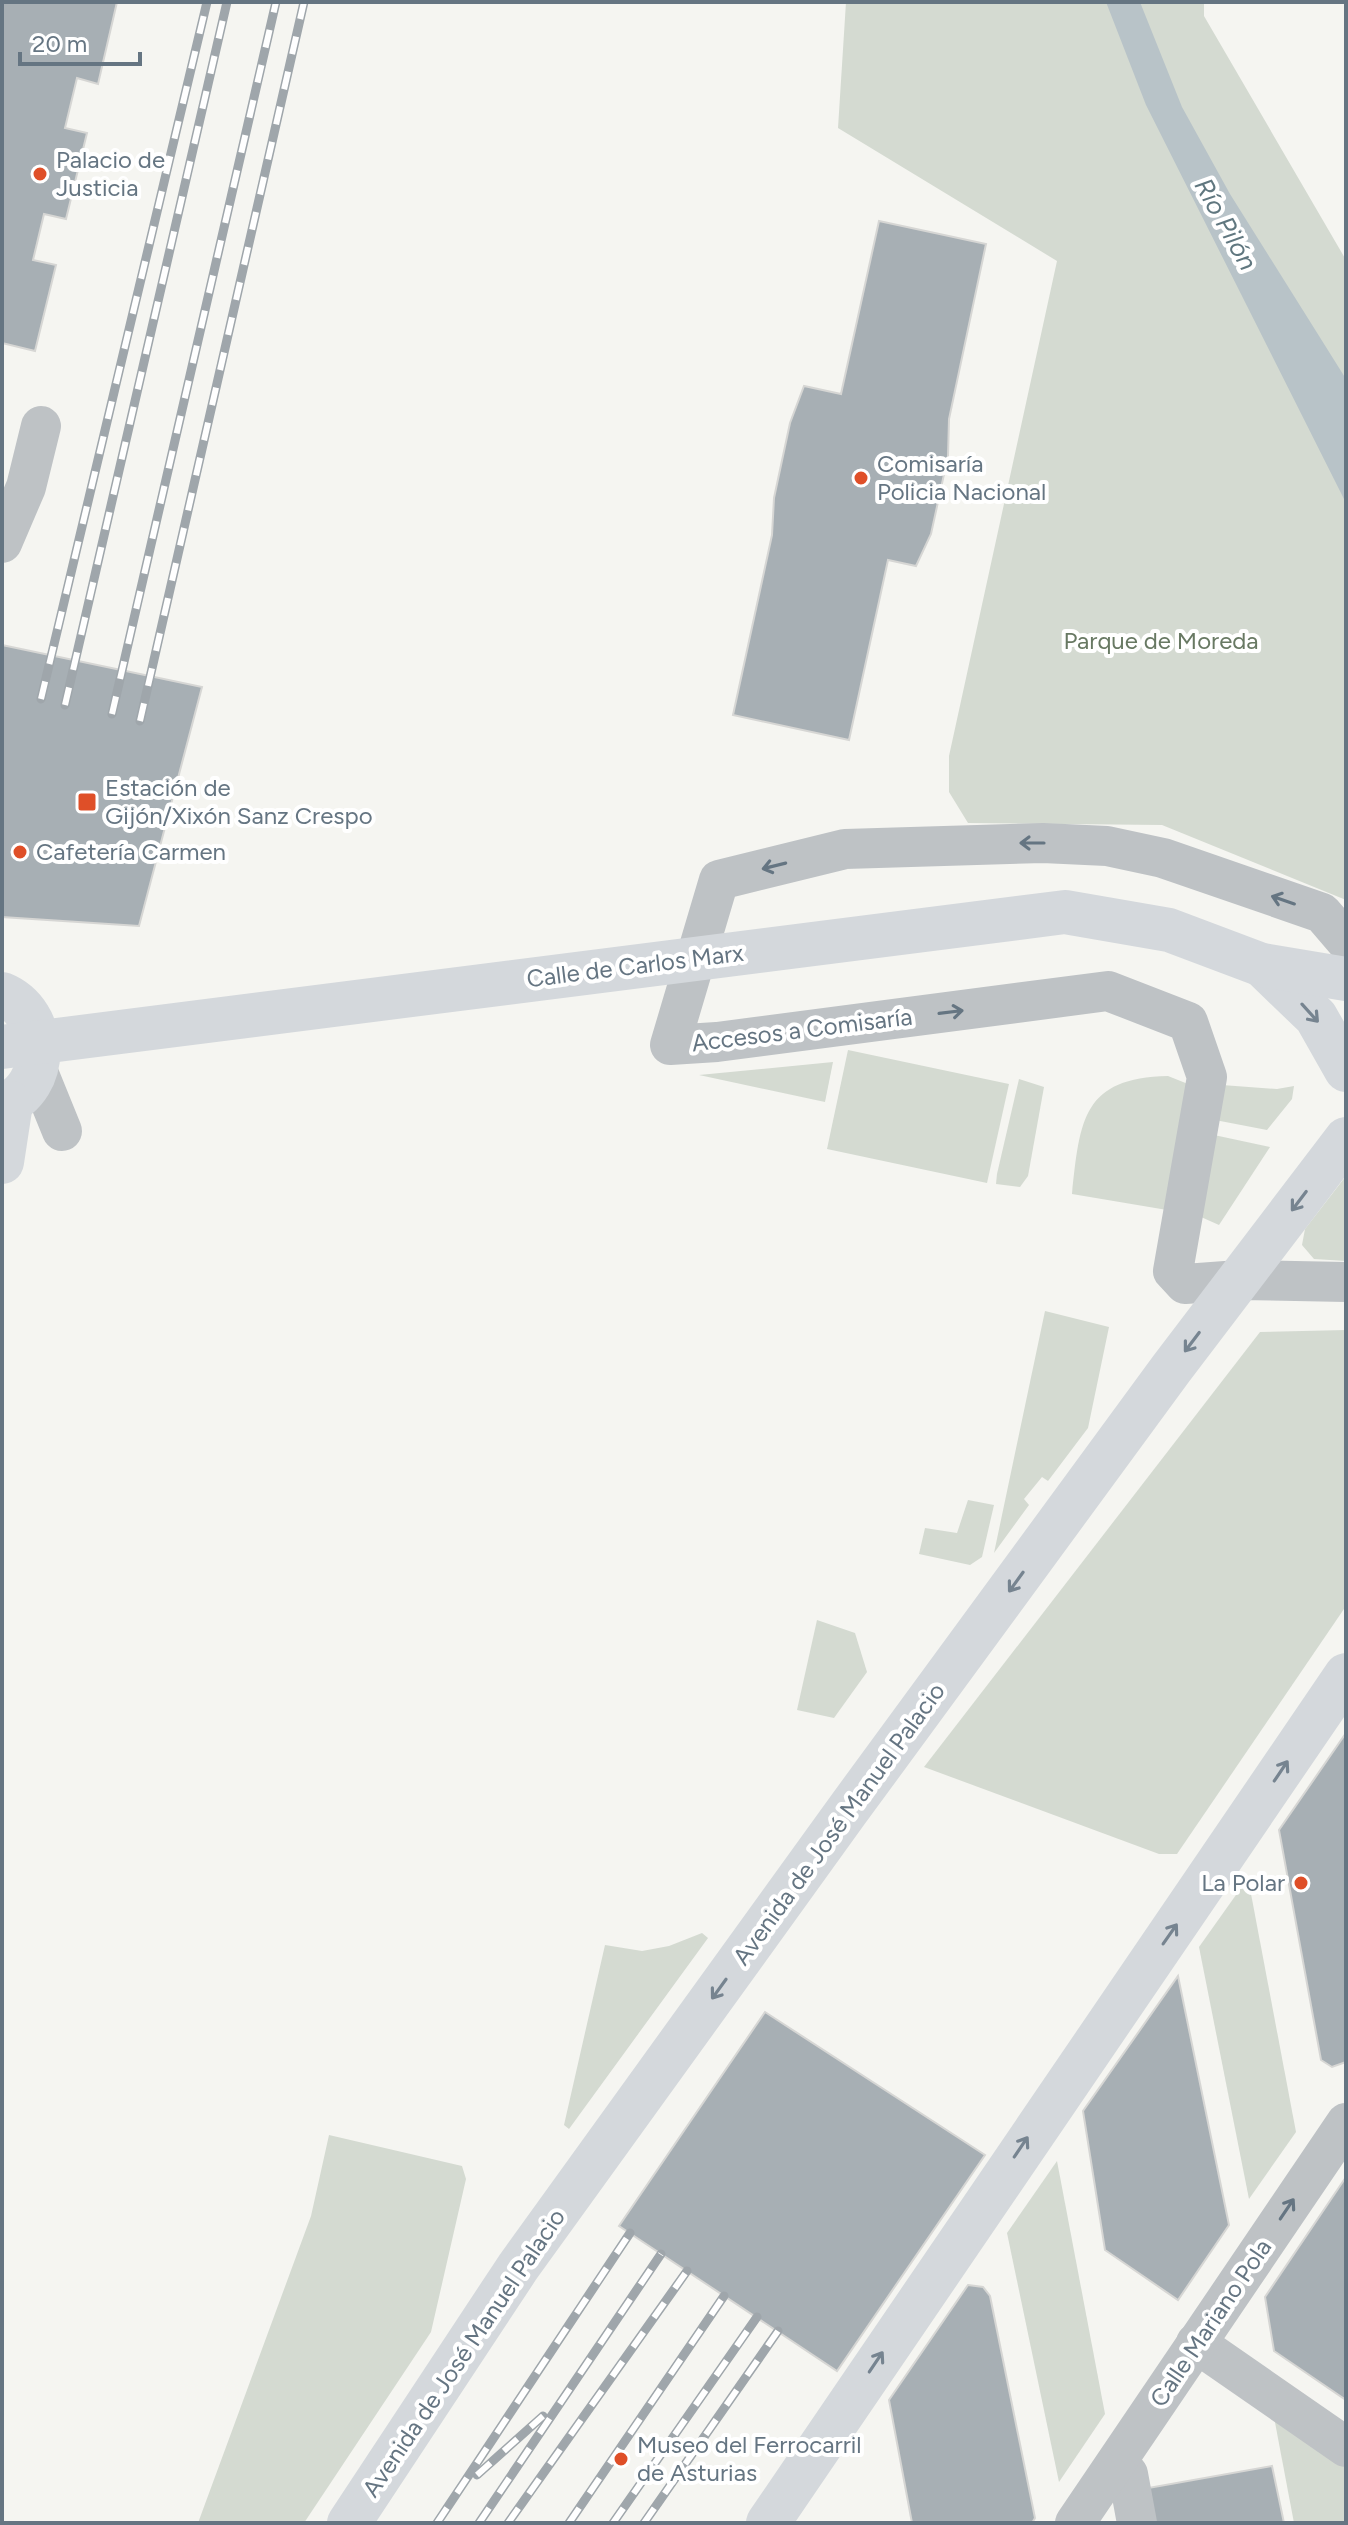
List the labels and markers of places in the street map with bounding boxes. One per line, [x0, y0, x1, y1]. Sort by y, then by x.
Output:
place label: Palacio de Justicia [56, 145, 165, 202]
marker: Palacio de Justicia [31, 165, 49, 183]
place label: Comisaría Policia Nacional [877, 449, 1046, 506]
marker: Comisaría Policia Nacional [852, 469, 870, 487]
place label: Estación de Gijón/Xixón Sanz Crespo [105, 773, 373, 830]
marker: Estación de Gijón/Xixón Sanz Crespo [76, 791, 98, 813]
place label: Cafetería Carmen [36, 837, 226, 866]
marker: Cafetería Carmen [11, 843, 29, 861]
place label: La Polar [1201, 1868, 1285, 1897]
marker: La Polar [1292, 1874, 1310, 1892]
place label: Museo del Ferrocarril de Asturias [637, 2430, 862, 2487]
marker: Museo del Ferrocarril de Asturias [612, 2450, 630, 2468]

